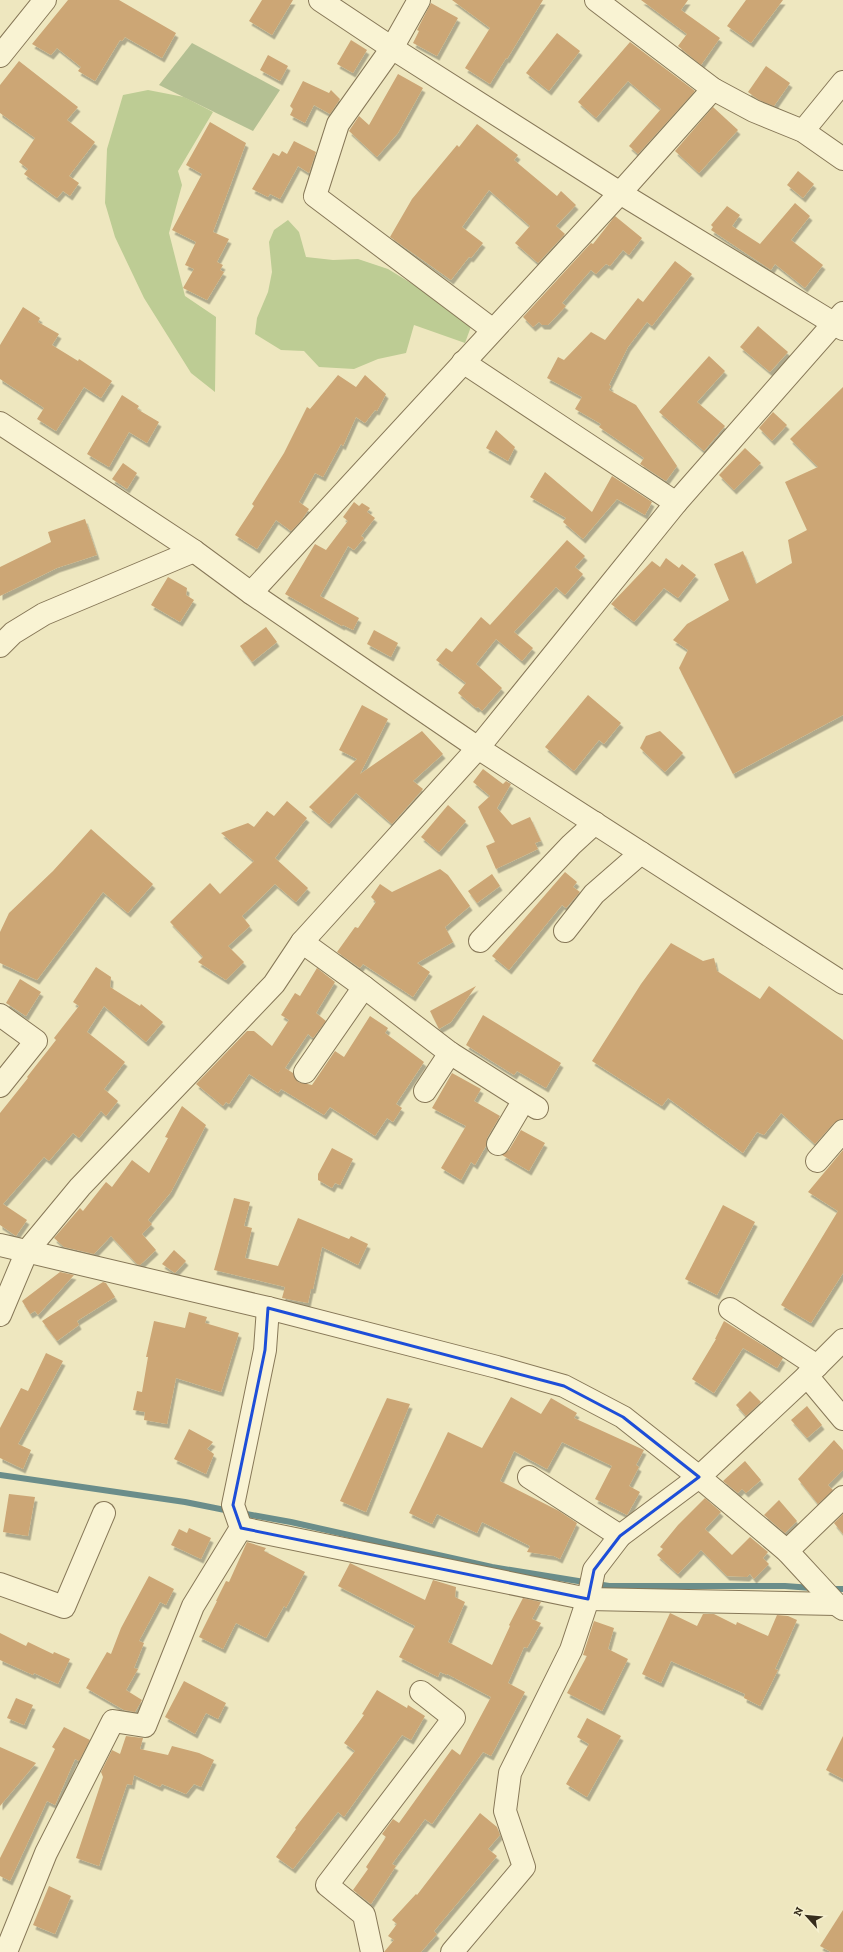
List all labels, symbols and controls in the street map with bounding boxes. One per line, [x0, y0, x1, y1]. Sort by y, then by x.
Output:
north arrow [787, 1896, 827, 1936]
text: N [791, 1904, 807, 1918]

